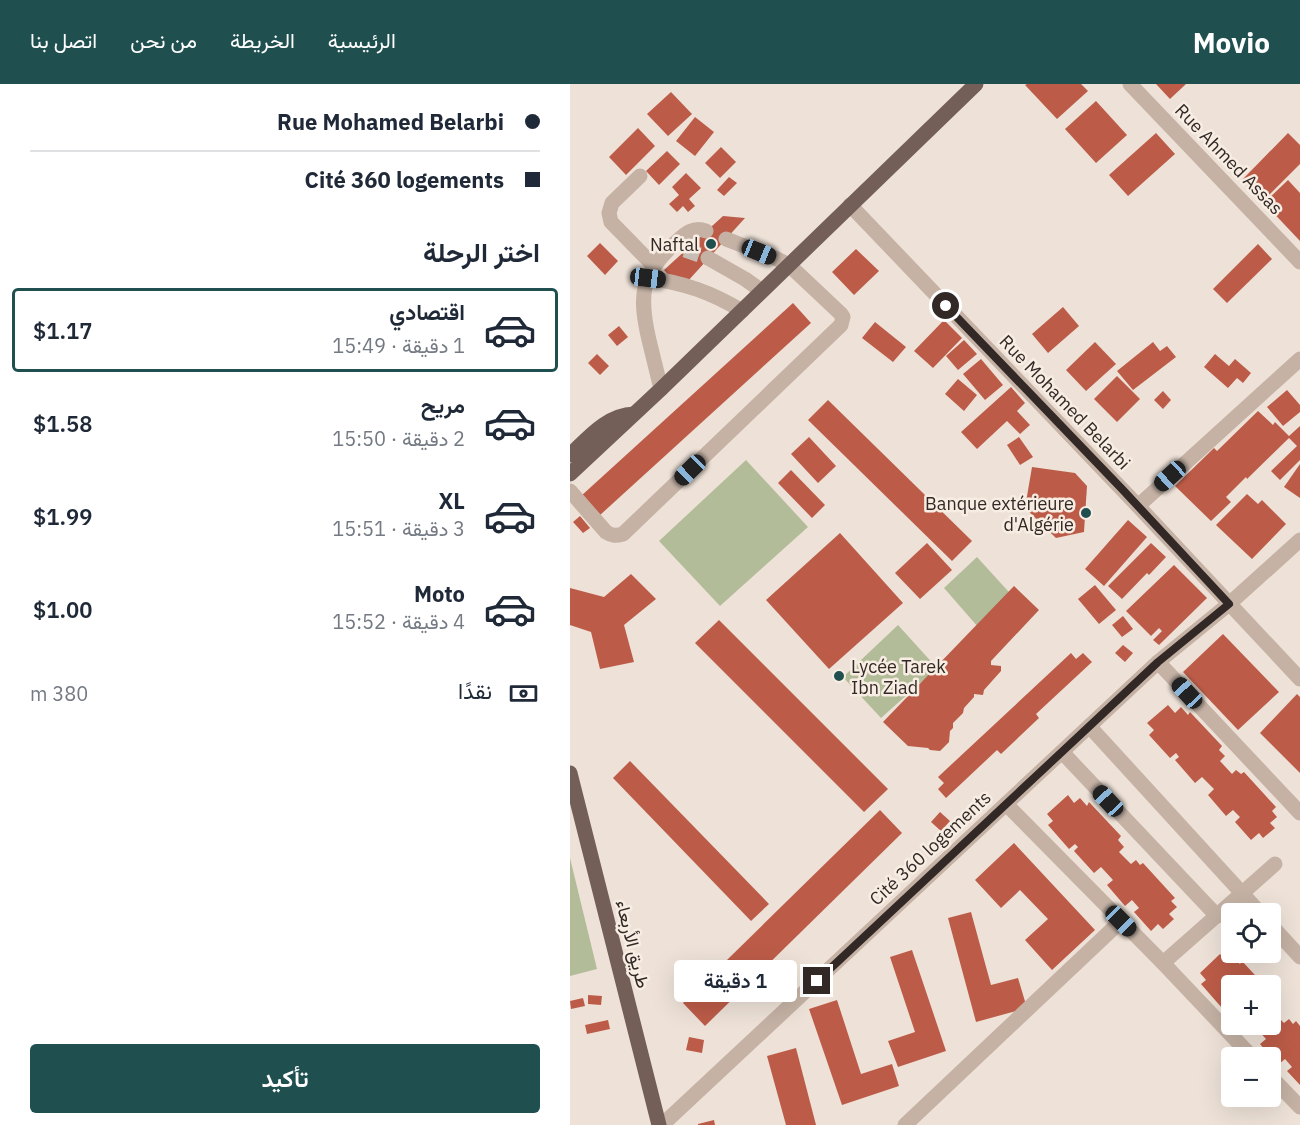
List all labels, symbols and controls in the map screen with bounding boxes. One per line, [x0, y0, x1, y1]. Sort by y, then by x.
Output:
text: Movio [1193, 24, 1270, 61]
text: اتصل بنا [30, 26, 97, 54]
text: من نحن [130, 26, 197, 54]
text: الخريطة [230, 26, 295, 54]
text: الرئيسية [328, 26, 396, 54]
street label: Rue Ahmed Assas [1170, 99, 1288, 219]
text: Rue Mohamed Belarbi [277, 107, 504, 136]
text: Cité 360 logements [305, 165, 504, 194]
place label: Naftal [650, 233, 699, 256]
text: اختر الرحلة [423, 234, 540, 269]
marker: Naftal [704, 237, 718, 251]
car [739, 237, 779, 267]
car [629, 267, 667, 289]
route start [932, 292, 959, 319]
text: اقتصادي [389, 297, 465, 326]
icon: car [483, 303, 537, 357]
text: $1.17 [33, 316, 92, 345]
street label: Rue Mohamed Belarbi [995, 330, 1135, 474]
text: 1 دقيقة · 15:49 [332, 332, 465, 359]
text: مريح [421, 390, 465, 419]
icon: car [483, 396, 537, 450]
text: $1.58 [33, 409, 92, 438]
text: 2 دقيقة · 15:50 [332, 425, 465, 452]
car [671, 451, 709, 489]
car [1151, 457, 1189, 495]
text: XL [439, 486, 465, 515]
icon: car [483, 489, 537, 543]
place label: Banque extérieure d'Algérie [925, 492, 1074, 536]
text: $1.99 [33, 502, 92, 531]
marker: Banque extérieure d'Algérie [1079, 506, 1093, 520]
text: 3 دقيقة · 15:51 [332, 515, 465, 542]
text: Moto [414, 579, 465, 608]
icon: car [483, 582, 537, 636]
text: $1.00 [33, 595, 92, 624]
text: 4 دقيقة · 15:52 [332, 608, 465, 635]
place label: Lycée Tarek Ibn Ziad [851, 655, 946, 699]
marker: Lycée Tarek Ibn Ziad [832, 669, 846, 683]
car [1168, 674, 1206, 712]
text: نقدًا [458, 676, 492, 705]
icon: cash [507, 677, 540, 710]
text: 380 m [30, 680, 88, 707]
car [1089, 782, 1127, 820]
street label: Cité 360 logements [864, 786, 996, 910]
street label: طريق الأربعاء [611, 897, 655, 991]
car [1102, 902, 1140, 940]
map controls [1221, 903, 1281, 1107]
button: locate [1221, 903, 1281, 963]
callout: 1 دقيقة [673, 960, 796, 1002]
text: 1 دقيقة [704, 967, 767, 994]
route end [803, 967, 830, 994]
button: + [1221, 975, 1281, 1035]
button: تأكيد [30, 1044, 540, 1113]
button: − [1221, 1047, 1281, 1107]

